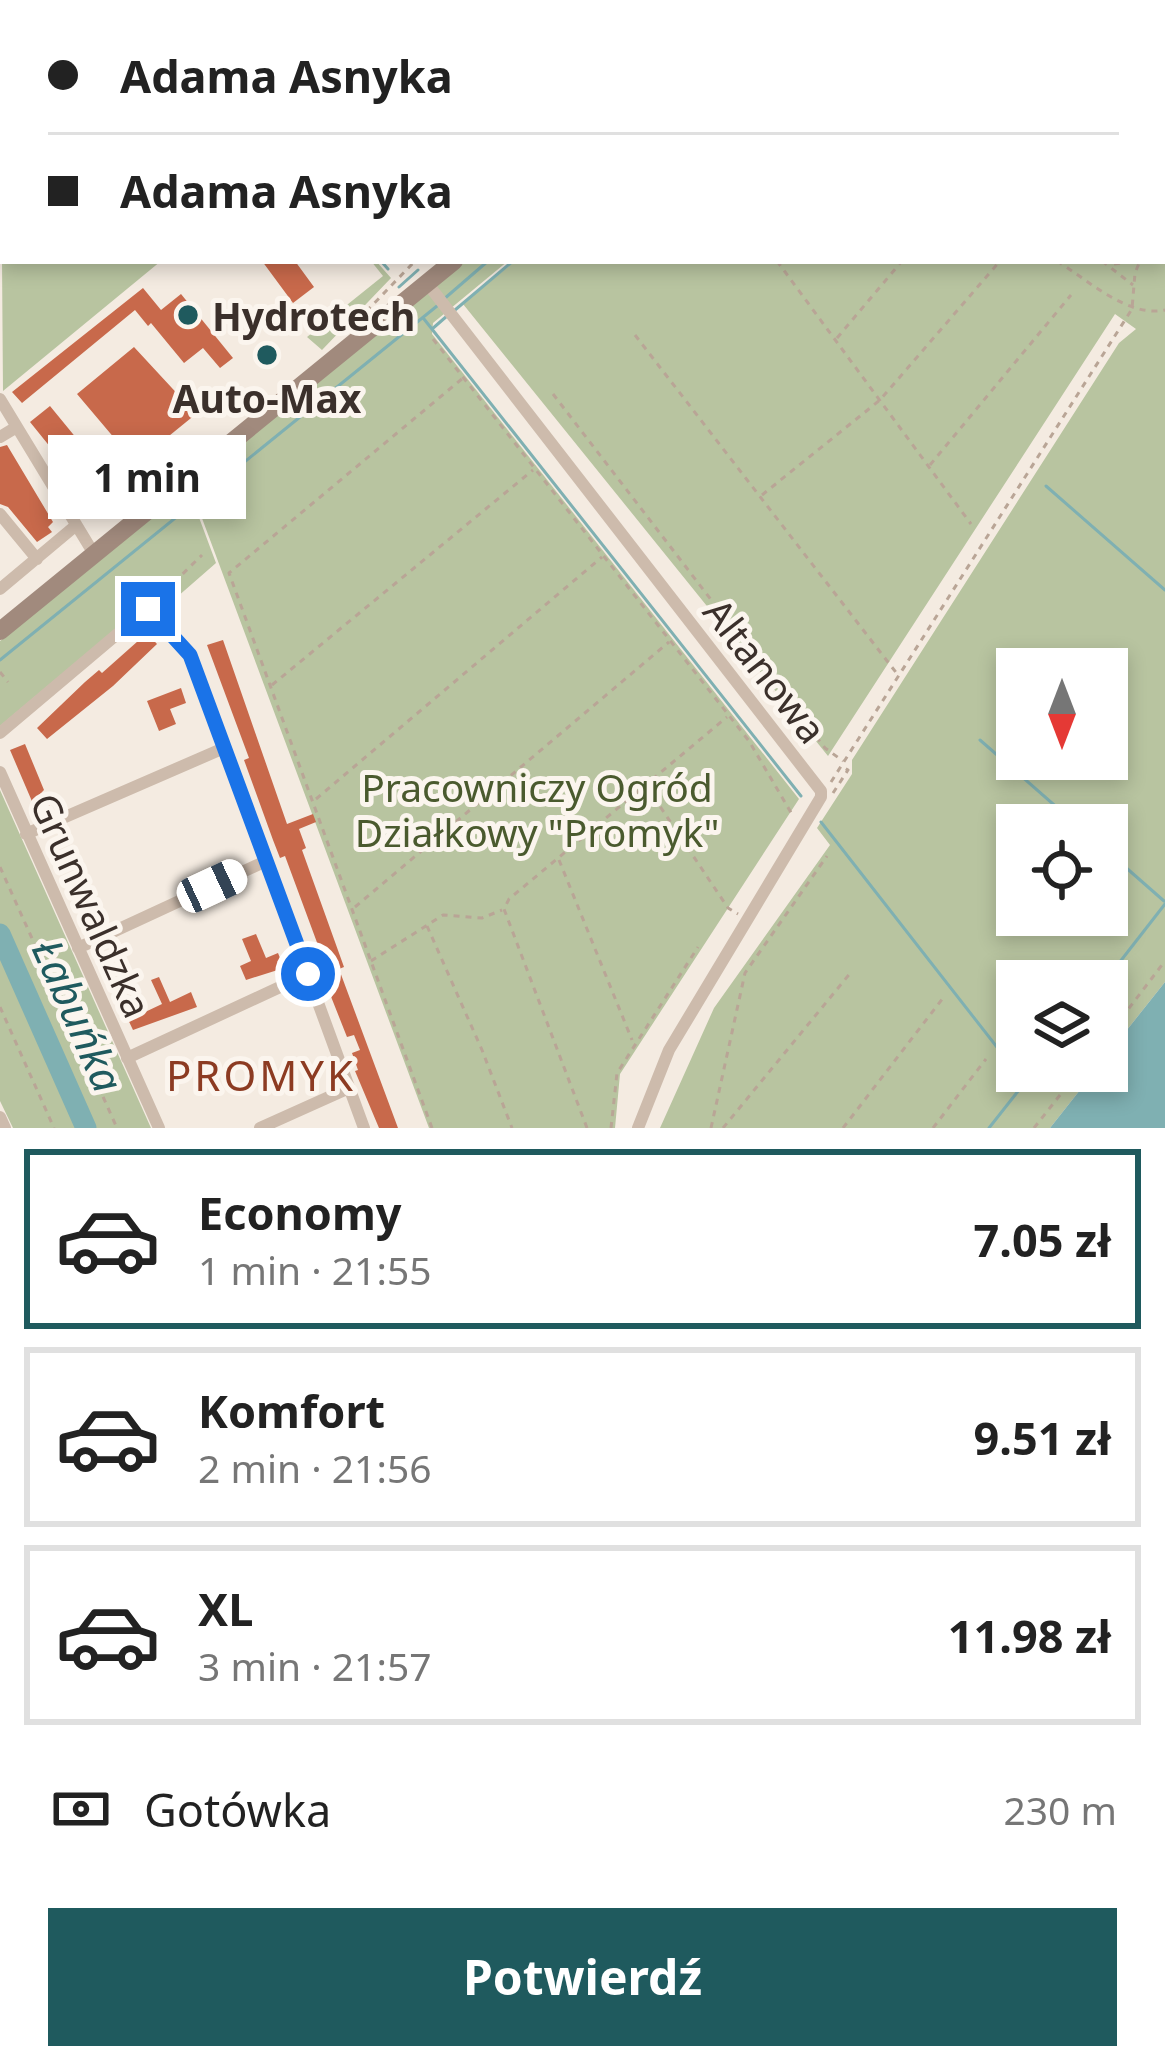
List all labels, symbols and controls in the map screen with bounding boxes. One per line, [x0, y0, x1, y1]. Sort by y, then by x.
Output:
text: Adama Asnyka [120, 45, 453, 106]
text: Adama Asnyka [120, 160, 453, 221]
place label: Hydrotech [212, 289, 415, 342]
marker: Hydrotech [175, 302, 201, 328]
marker: Auto-Max [254, 342, 280, 368]
place label: Auto-Max [173, 371, 362, 424]
callout: 1 min [49, 435, 247, 519]
text: 1 min [93, 450, 201, 503]
route end [121, 582, 175, 636]
street label: Altanowa [693, 587, 839, 753]
north arrow [996, 648, 1128, 780]
map controls [996, 648, 1128, 1092]
park label: Pracowniczy Ogród Działkowy "Promyk" [355, 760, 719, 858]
street label: Grunwaldzka [19, 784, 165, 1026]
button: locate [996, 804, 1128, 936]
car [172, 854, 252, 918]
water label: Łabuńka [20, 930, 138, 1101]
route start [281, 947, 335, 1001]
button: layers [996, 960, 1128, 1092]
district label: PROMYK [166, 1046, 356, 1103]
text: Economy [198, 1182, 402, 1243]
icon: car [54, 1185, 162, 1293]
text: 7.05 zł [974, 1209, 1111, 1270]
text: 1 min · 21:55 [198, 1243, 432, 1296]
text: Komfort [198, 1380, 385, 1441]
icon: car [54, 1383, 162, 1491]
text: 9.51 zł [974, 1407, 1111, 1468]
text: 2 min · 21:56 [198, 1441, 432, 1494]
text: XL [198, 1578, 253, 1639]
icon: car [54, 1581, 162, 1689]
text: 11.98 zł [948, 1605, 1111, 1666]
text: 3 min · 21:57 [198, 1639, 432, 1692]
icon: cash [48, 1776, 114, 1842]
text: Gotówka [144, 1779, 331, 1840]
text: 230 m [1003, 1783, 1117, 1836]
button: Potwierdź [48, 1908, 1117, 2046]

